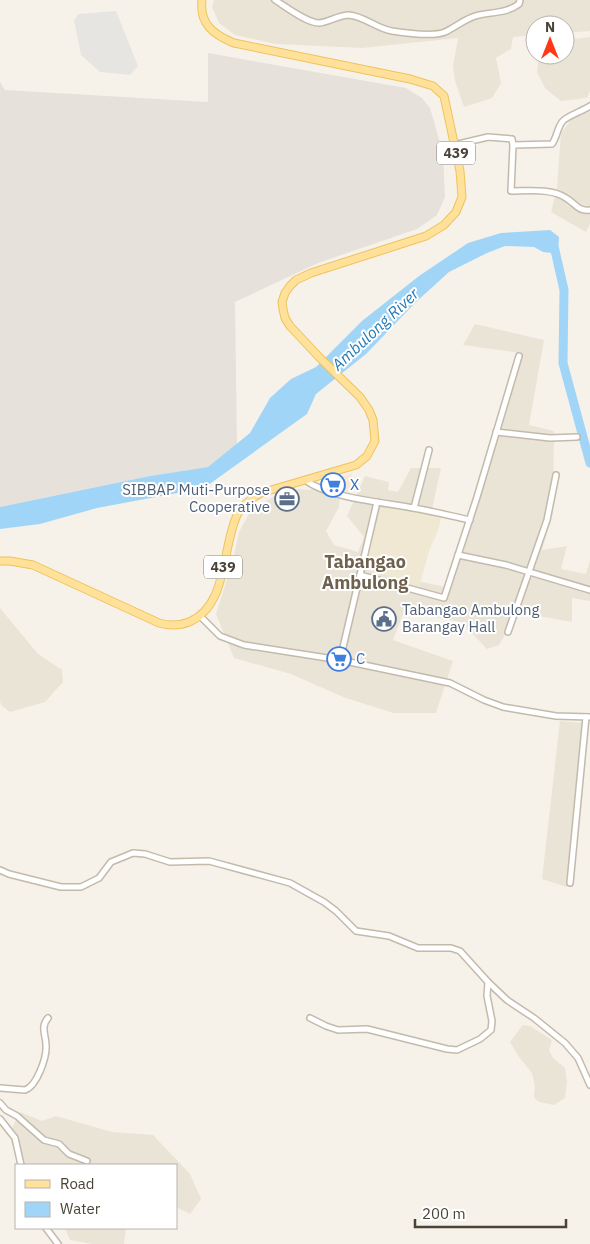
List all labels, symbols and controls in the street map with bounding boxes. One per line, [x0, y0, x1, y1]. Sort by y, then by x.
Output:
north arrow [525, 15, 575, 65]
text: N [545, 18, 555, 36]
road number: 439 [437, 142, 475, 164]
water label: Ambulong River [327, 283, 423, 375]
supermarket icon: X [320, 472, 346, 498]
place label: X [350, 475, 359, 494]
place label: SIBBAP Muti-Purpose Cooperative [122, 480, 270, 516]
office icon: SIBBAP Muti-Purpose Cooperative [274, 486, 300, 512]
district label: Tabangao Ambulong [322, 550, 408, 594]
road number: 439 [204, 556, 242, 578]
place label: Tabangao Ambulong Barangay Hall [402, 600, 540, 636]
public building icon: Tabangao Ambulong Barangay Hall [371, 606, 397, 632]
supermarket icon: C [326, 646, 352, 672]
place label: C [356, 649, 365, 668]
legend [15, 1164, 178, 1229]
text: Road [60, 1174, 95, 1193]
scale bar [415, 1196, 566, 1228]
text: Water [60, 1199, 101, 1218]
text: 200 m [422, 1204, 466, 1223]

